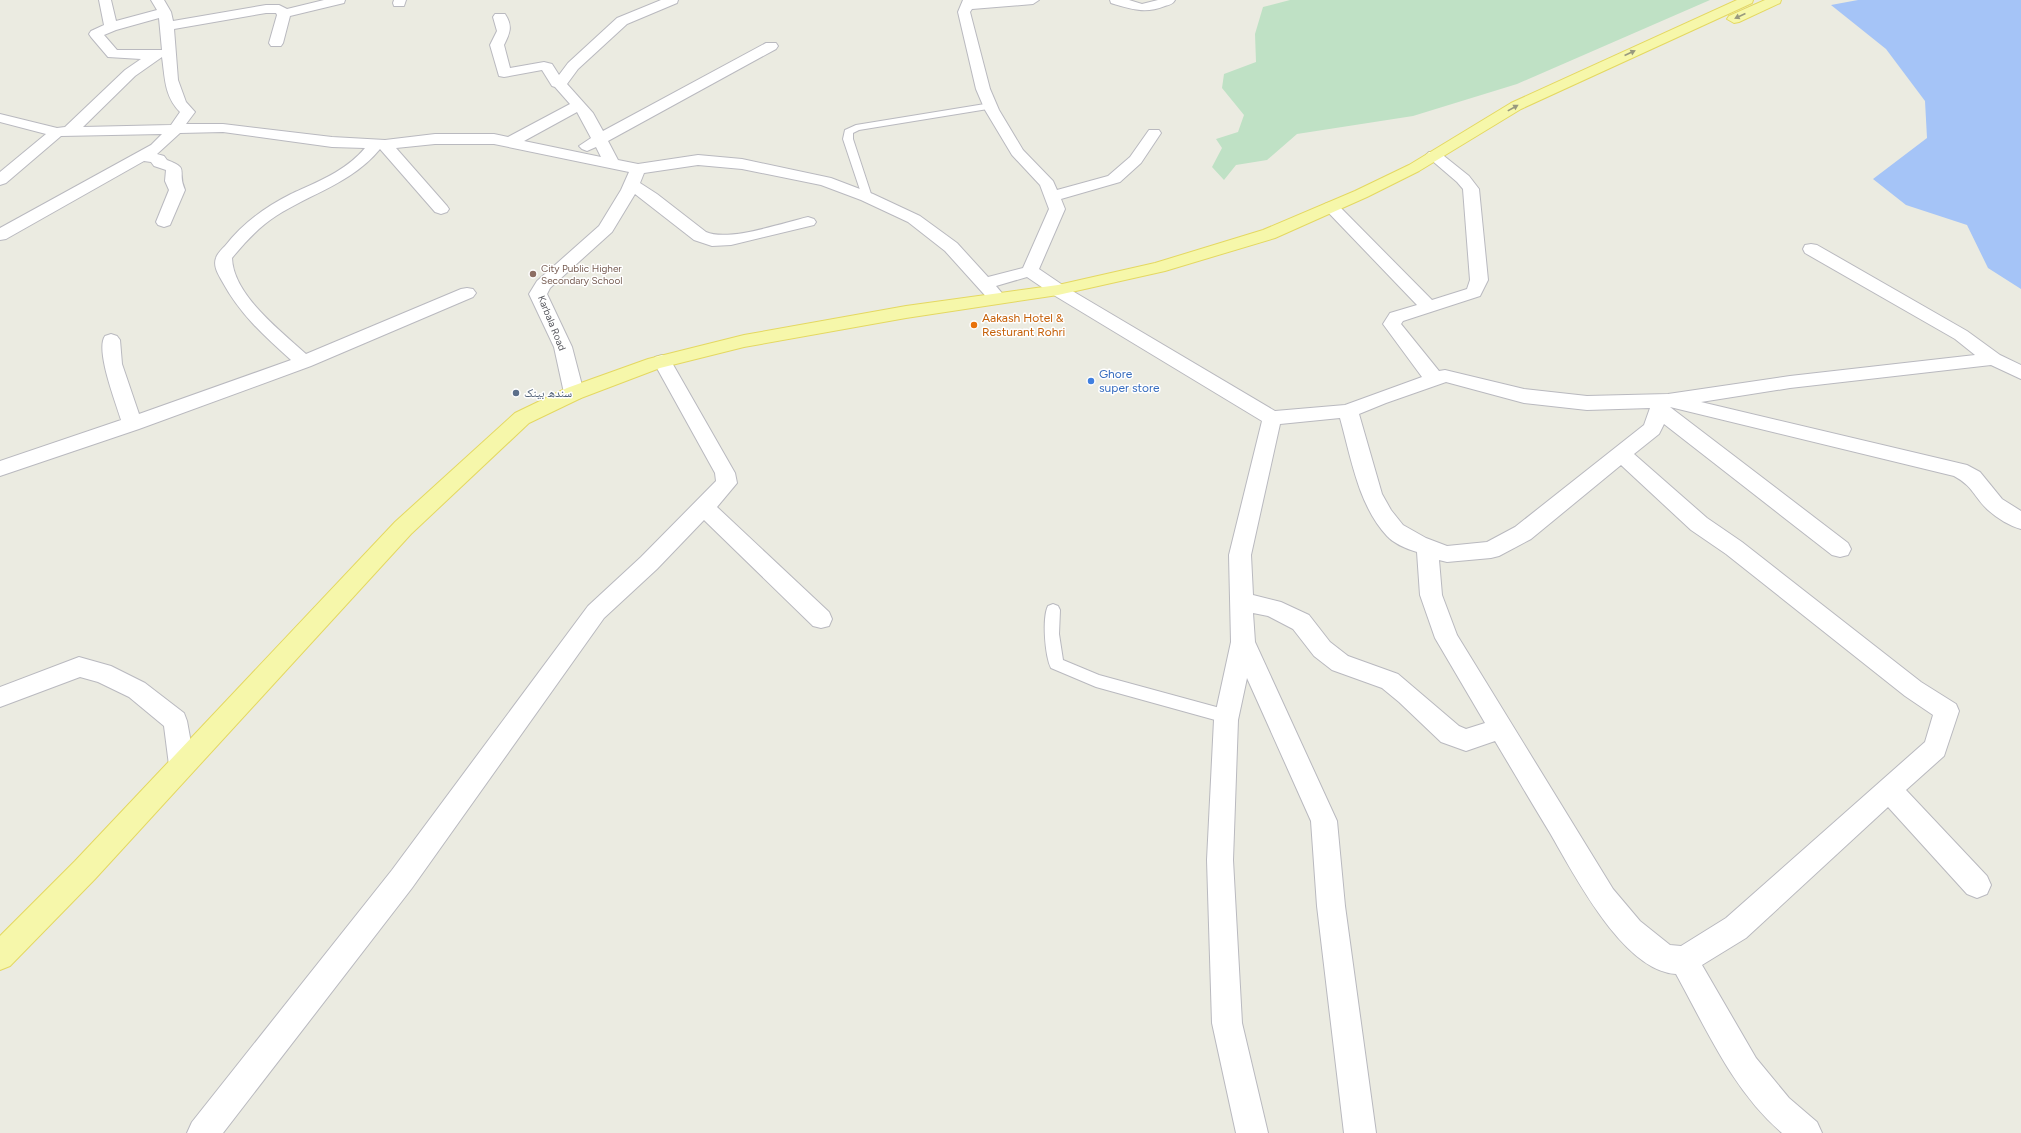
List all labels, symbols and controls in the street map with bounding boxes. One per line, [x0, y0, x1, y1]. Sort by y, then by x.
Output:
one-way arrow [1734, 13, 1746, 20]
one-way arrow [1625, 50, 1636, 56]
one-way arrow [1507, 105, 1519, 112]
place label: City Public Higher Secondary School [541, 262, 622, 287]
marker: City Public Higher Secondary School [528, 269, 538, 279]
street label: Karbala Road [535, 294, 569, 353]
place label: Aakash Hotel & Resturant Rohri [982, 311, 1065, 339]
marker: Aakash Hotel & Resturant Rohri [969, 320, 979, 330]
place label: Ghore super store [1099, 367, 1160, 395]
marker: Ghore super store [1086, 376, 1096, 386]
place label: سندھ بینک [524, 386, 572, 400]
marker: سندھ بینک [511, 388, 521, 398]

